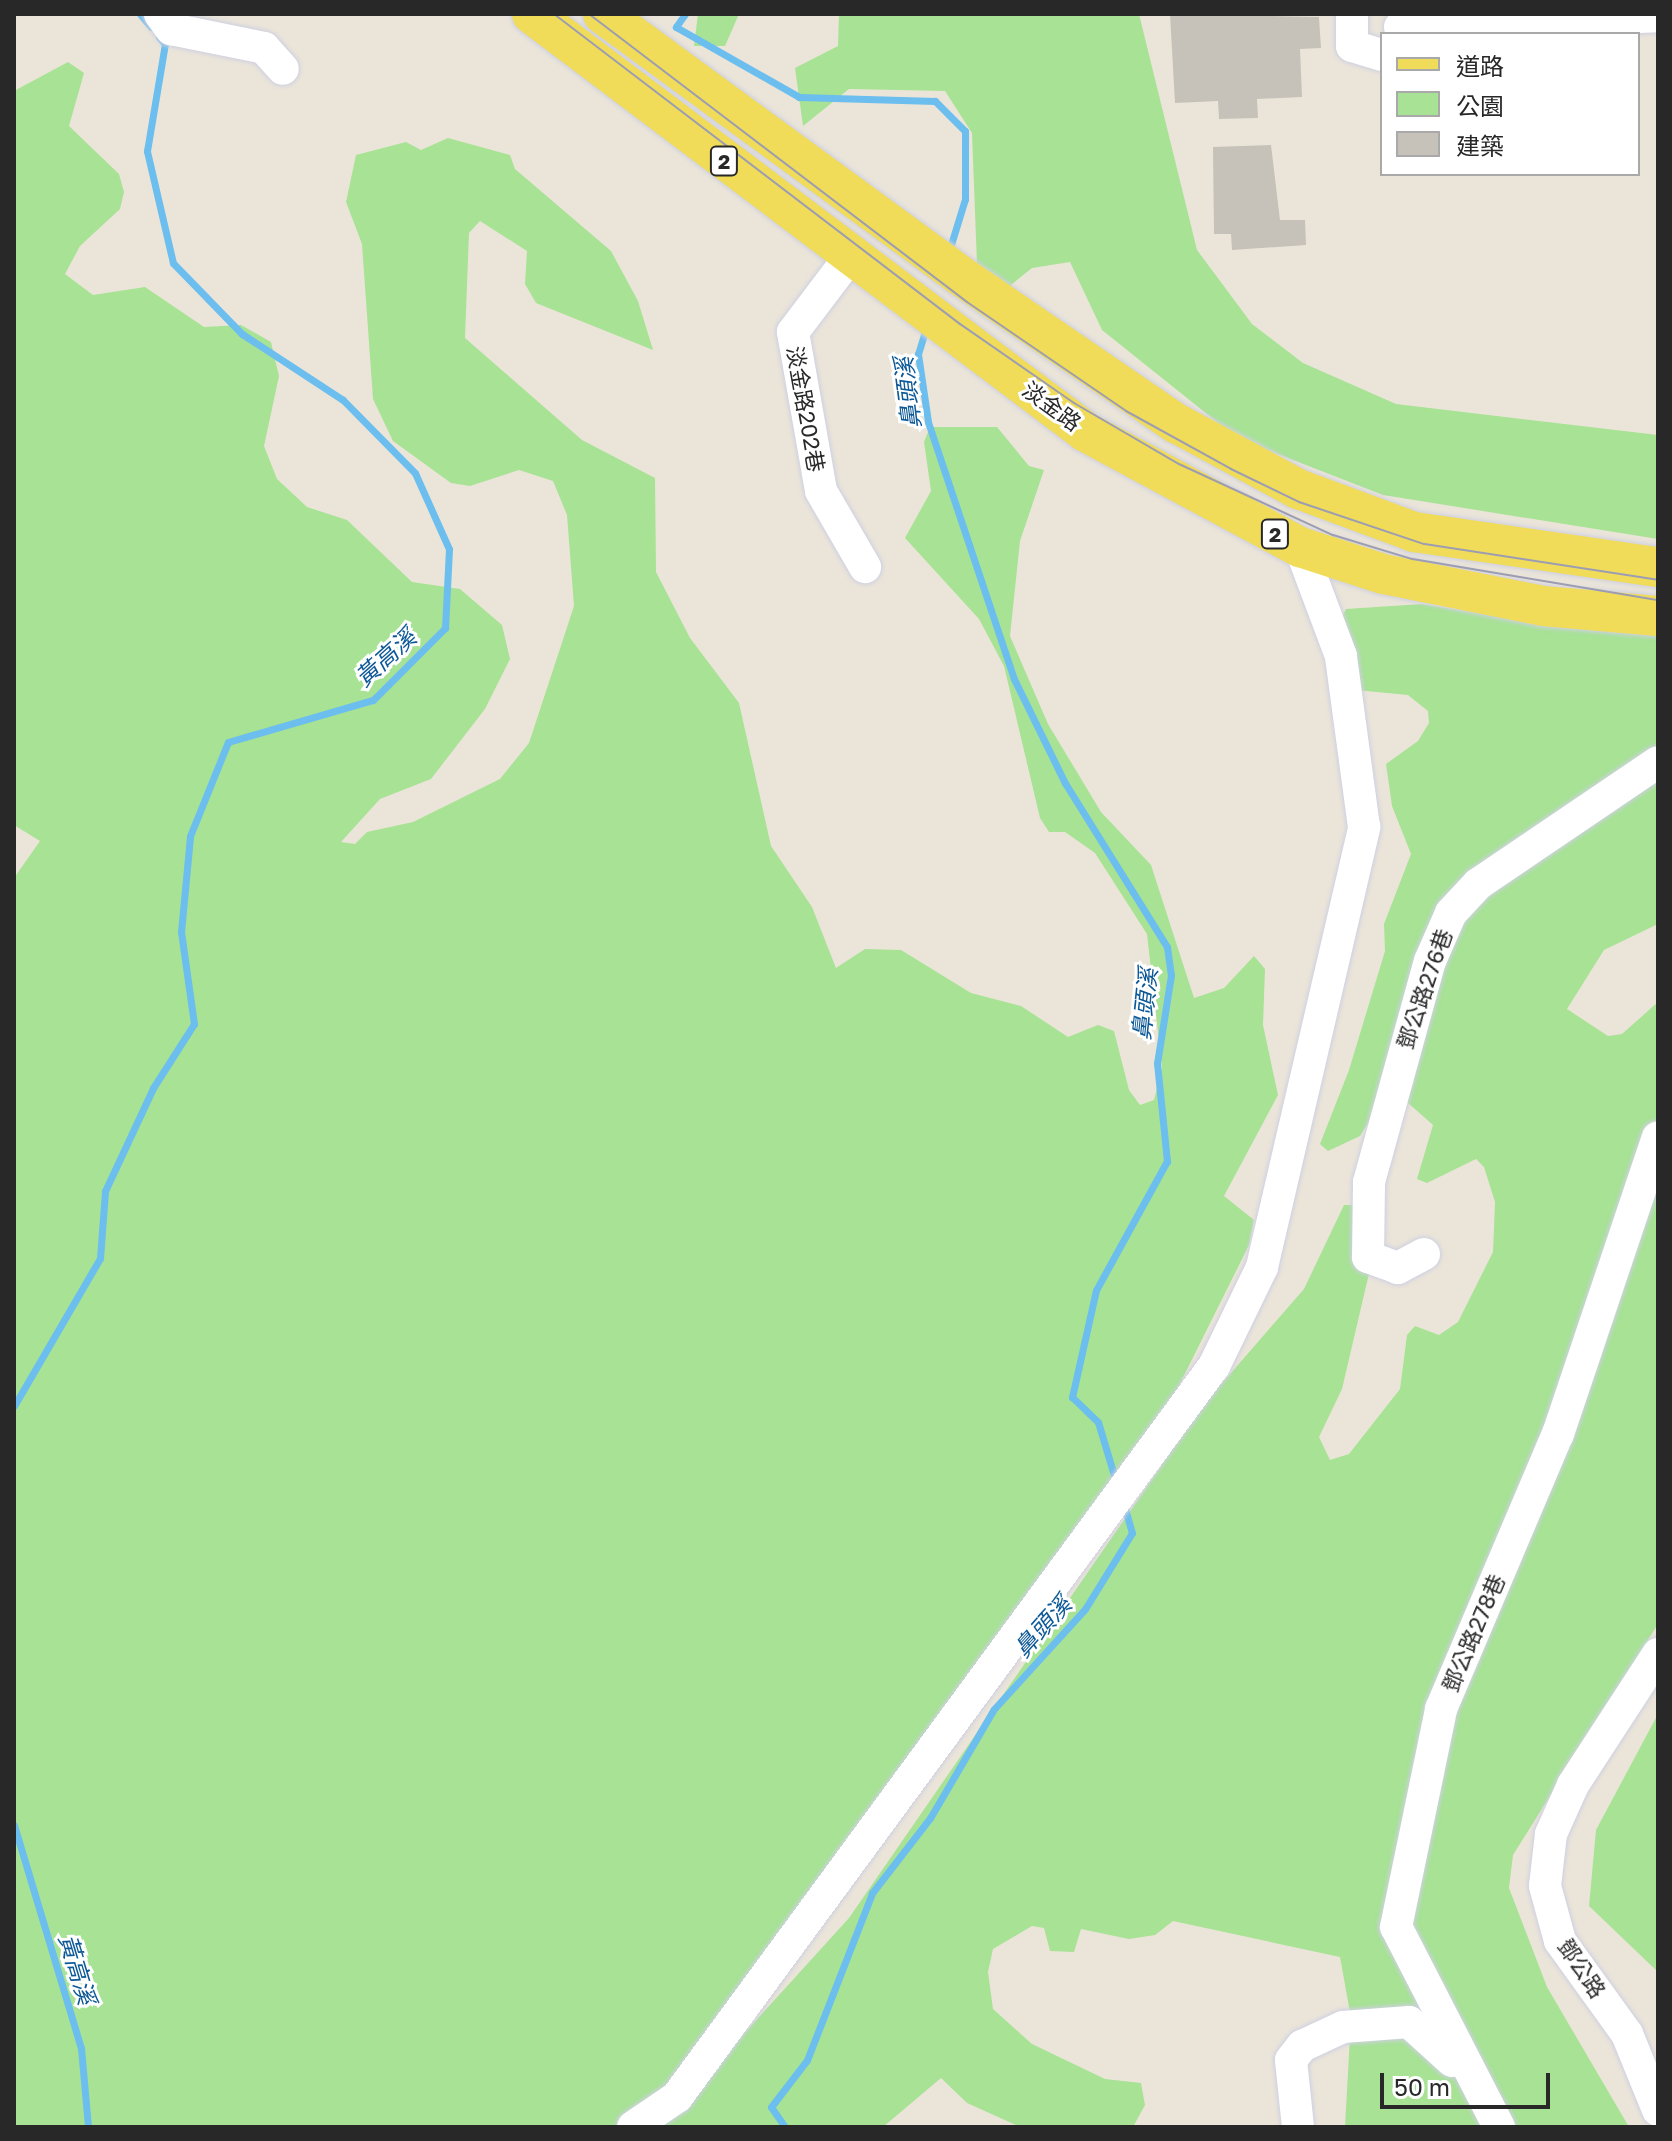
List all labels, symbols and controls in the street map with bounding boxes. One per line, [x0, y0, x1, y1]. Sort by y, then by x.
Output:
legend [1380, 32, 1640, 176]
text: 道路 [1456, 51, 1504, 80]
text: 公園 [1456, 91, 1504, 120]
text: 建築 [1456, 131, 1504, 160]
road number: 2 [708, 145, 740, 177]
street label: 淡金路202巷 [782, 344, 830, 474]
water label: 鼻頭溪 [888, 356, 926, 430]
street label: 淡金路 [1018, 376, 1086, 436]
road number: 2 [1259, 518, 1291, 550]
water label: 黃高溪 [349, 622, 421, 692]
street label: 鄧公路276巷 [1391, 925, 1457, 1053]
water label: 鼻頭溪 [1126, 967, 1162, 1041]
street label: 鄧公路278巷 [1436, 1570, 1510, 1696]
water label: 鼻頭溪 [1007, 1590, 1077, 1662]
water label: 黃高溪 [54, 1930, 102, 2008]
street label: 鄧公路 [1553, 1933, 1611, 2003]
scale bar [1384, 2057, 1554, 2107]
text: 50 m [1394, 2072, 1450, 2101]

